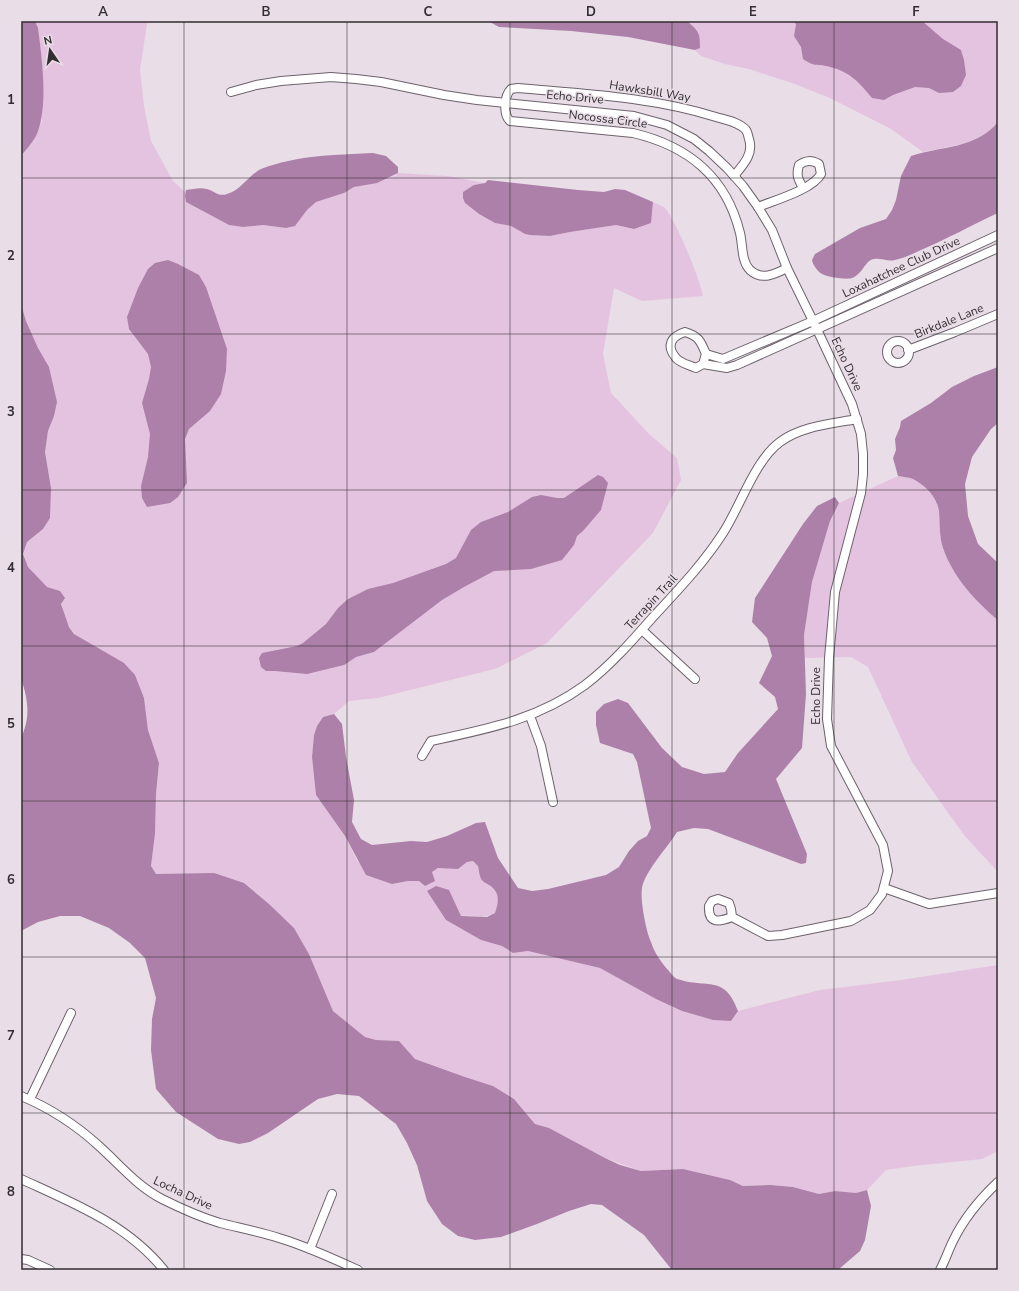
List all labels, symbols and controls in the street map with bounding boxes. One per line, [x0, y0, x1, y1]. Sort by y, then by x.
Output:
text: A [98, 3, 108, 21]
text: B [262, 3, 271, 21]
text: C [424, 3, 433, 21]
text: D [586, 3, 596, 21]
text: E [749, 3, 757, 21]
text: F [912, 3, 920, 21]
north arrow [30, 30, 70, 70]
text: N [42, 33, 54, 49]
street label: Hawksbill Way [608, 77, 693, 105]
street label: Echo Drive [546, 87, 604, 107]
text: 1 [7, 91, 15, 109]
street label: Nocossa Circle [568, 106, 648, 132]
street label: Loxahatchee Club Drive [840, 233, 962, 301]
text: 2 [7, 247, 15, 265]
street label: Birkdale Lane [912, 300, 986, 342]
street label: Echo Drive [828, 335, 866, 393]
text: 3 [7, 403, 15, 421]
text: 4 [7, 559, 15, 577]
street label: Terrapin Trail [621, 570, 681, 633]
street label: Echo Drive [808, 667, 824, 725]
text: 5 [7, 715, 15, 733]
text: 6 [7, 871, 15, 889]
text: 7 [7, 1027, 15, 1045]
street label: Locha Drive [151, 1172, 215, 1214]
text: 8 [7, 1183, 15, 1201]

